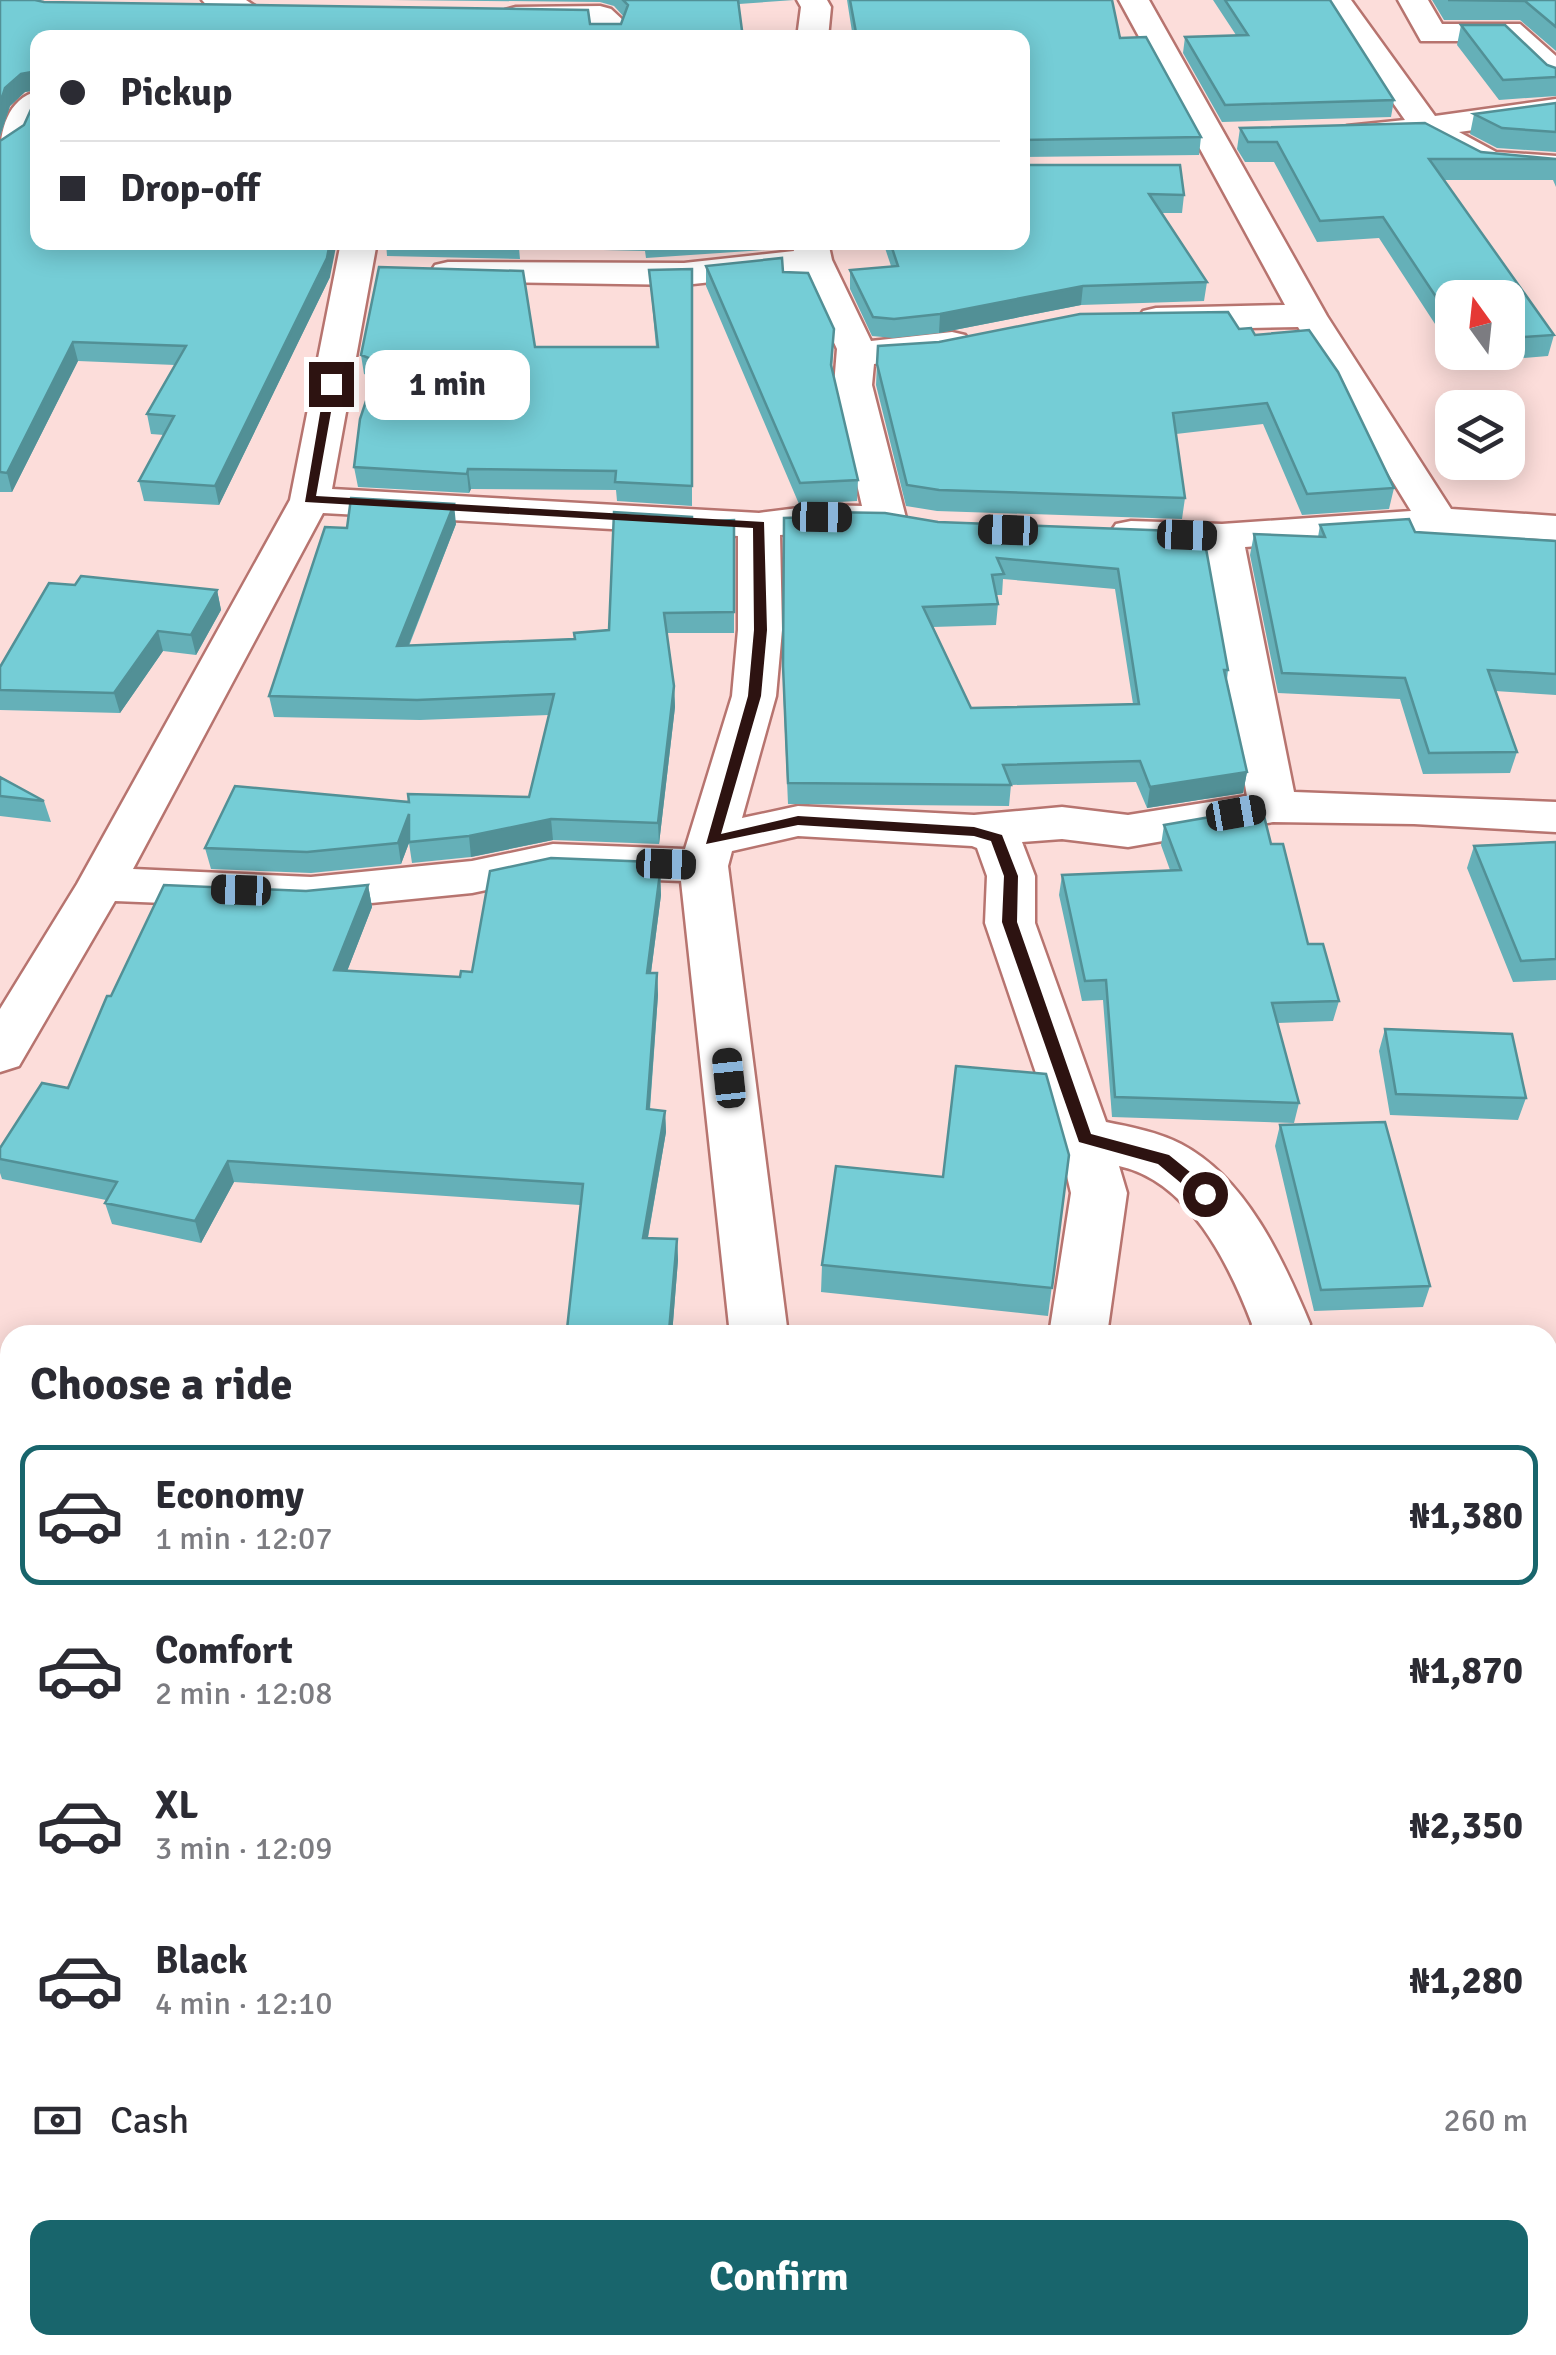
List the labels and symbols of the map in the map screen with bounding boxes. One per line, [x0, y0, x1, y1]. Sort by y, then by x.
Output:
north arrow [1435, 280, 1525, 370]
callout: 1 min [366, 349, 531, 419]
route end [309, 362, 354, 407]
car [792, 501, 852, 533]
car [977, 514, 1039, 546]
car [1156, 519, 1218, 551]
car [1204, 793, 1268, 833]
car [635, 848, 697, 880]
car [210, 874, 272, 906]
car [711, 1047, 747, 1109]
route start [1183, 1172, 1228, 1217]

